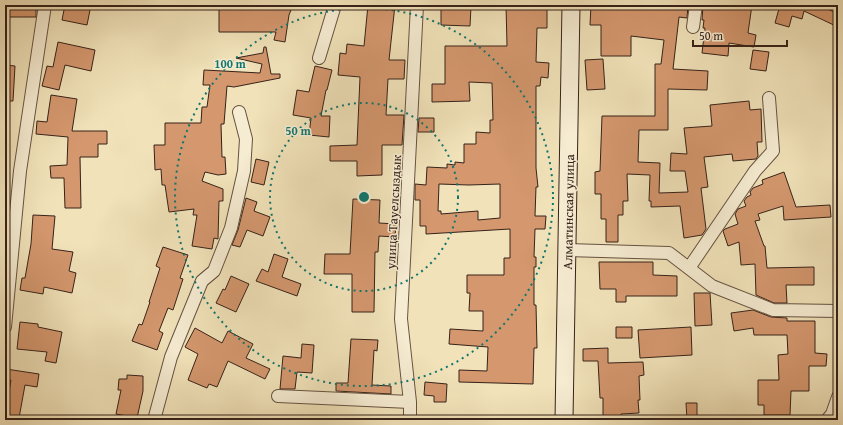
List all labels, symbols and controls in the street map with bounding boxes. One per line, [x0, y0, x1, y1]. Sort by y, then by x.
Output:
scale bar [693, 22, 787, 48]
text: 50 m [699, 27, 723, 44]
text: 100 m [214, 55, 247, 72]
text: 50 m [285, 122, 311, 139]
street label: Алматинская улица [558, 153, 579, 270]
street label: улица Тауелсыздык [381, 154, 406, 271]
centre of rings [357, 190, 371, 204]

